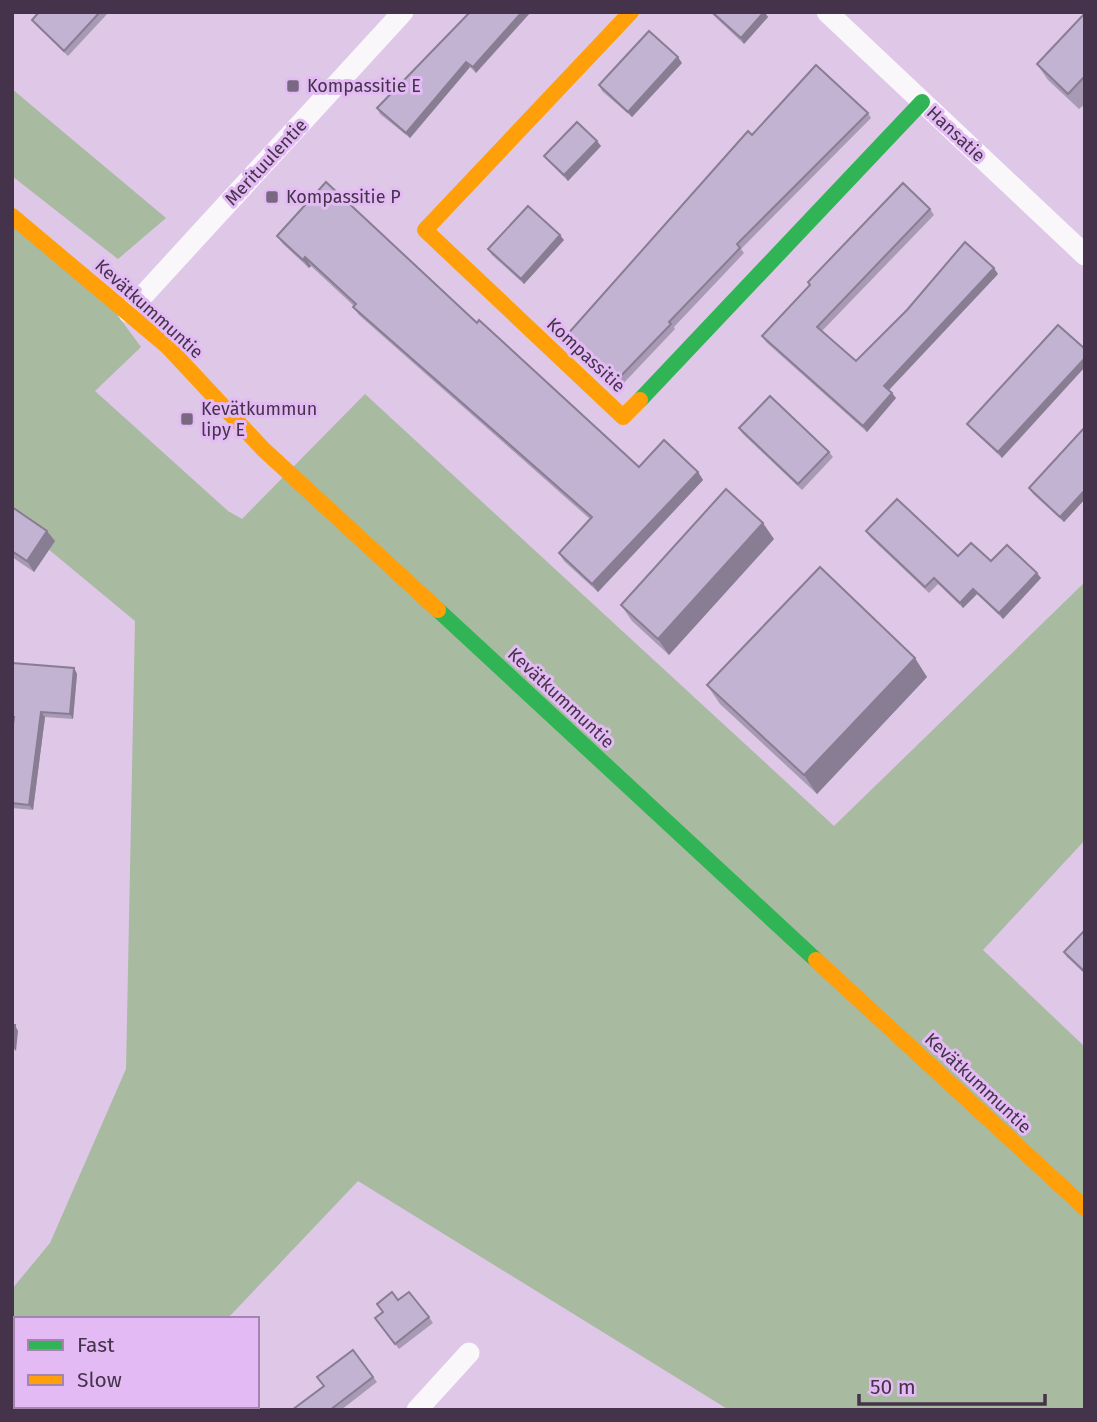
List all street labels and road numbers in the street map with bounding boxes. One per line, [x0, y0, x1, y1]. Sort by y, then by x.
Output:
street label: Hansatie [922, 101, 990, 167]
street label: Merituulentie [220, 114, 312, 210]
street label: Kevätkummuntie [90, 255, 208, 363]
street label: Kompassitie [542, 313, 630, 397]
street label: Kevätkummuntie [503, 643, 619, 753]
street label: Kevätkummuntie [920, 1028, 1036, 1138]

